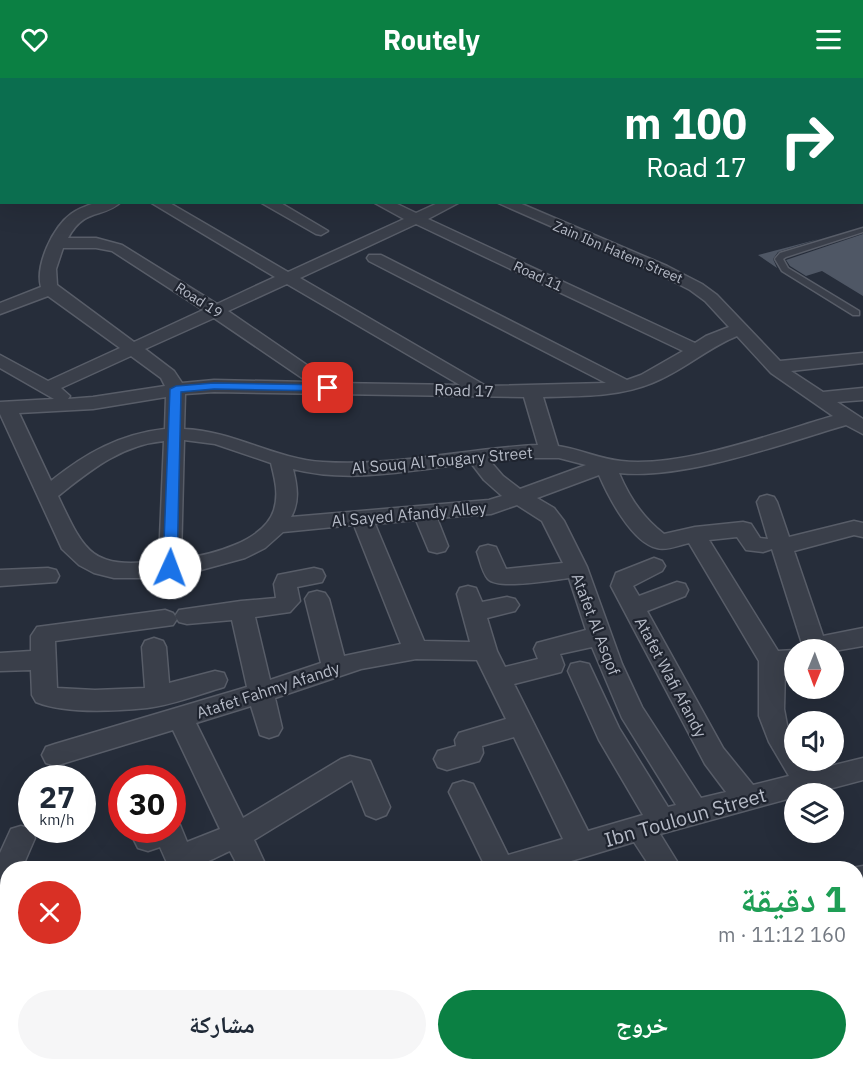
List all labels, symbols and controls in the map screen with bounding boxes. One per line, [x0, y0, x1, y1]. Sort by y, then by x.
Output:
text: Routely [383, 22, 480, 57]
icon: heart [18, 23, 51, 56]
icon: menu [812, 23, 845, 56]
text: 100 m [624, 96, 747, 151]
icon: right [768, 102, 846, 180]
text: Road 17 [646, 149, 747, 184]
street label: Zain Ibn Hatem Street [550, 217, 686, 288]
street label: Road 11 [510, 257, 566, 295]
street label: Road 19 [172, 278, 226, 322]
pin [302, 362, 353, 413]
icon: arrive [311, 371, 344, 404]
street label: Road 17 [434, 379, 494, 401]
street label: Al Souq Al Tougary Street [350, 442, 534, 478]
street label: Al Sayed Afandy Alley [331, 497, 487, 531]
position arrow [138, 536, 202, 600]
street label: Atafet Al Asqof [567, 570, 625, 678]
street label: Atafet Wafi Afandy [631, 613, 711, 741]
north arrow [784, 639, 844, 699]
map controls [784, 639, 844, 843]
street label: Atafet Fahmy Afandy [194, 657, 342, 723]
button: sound [784, 711, 844, 771]
speed limit sign: 30 [108, 765, 186, 843]
text: 27 [39, 777, 75, 816]
street label: Ibn Touloun Street [601, 781, 769, 853]
button: layers [784, 783, 844, 843]
text: km/h [39, 810, 75, 829]
text: 1 دقيقة [740, 875, 846, 922]
button: close [18, 881, 81, 944]
text: 160 m · 11:12 [718, 921, 846, 948]
button: مشاركة [18, 990, 426, 1059]
button: خروج [438, 990, 846, 1059]

